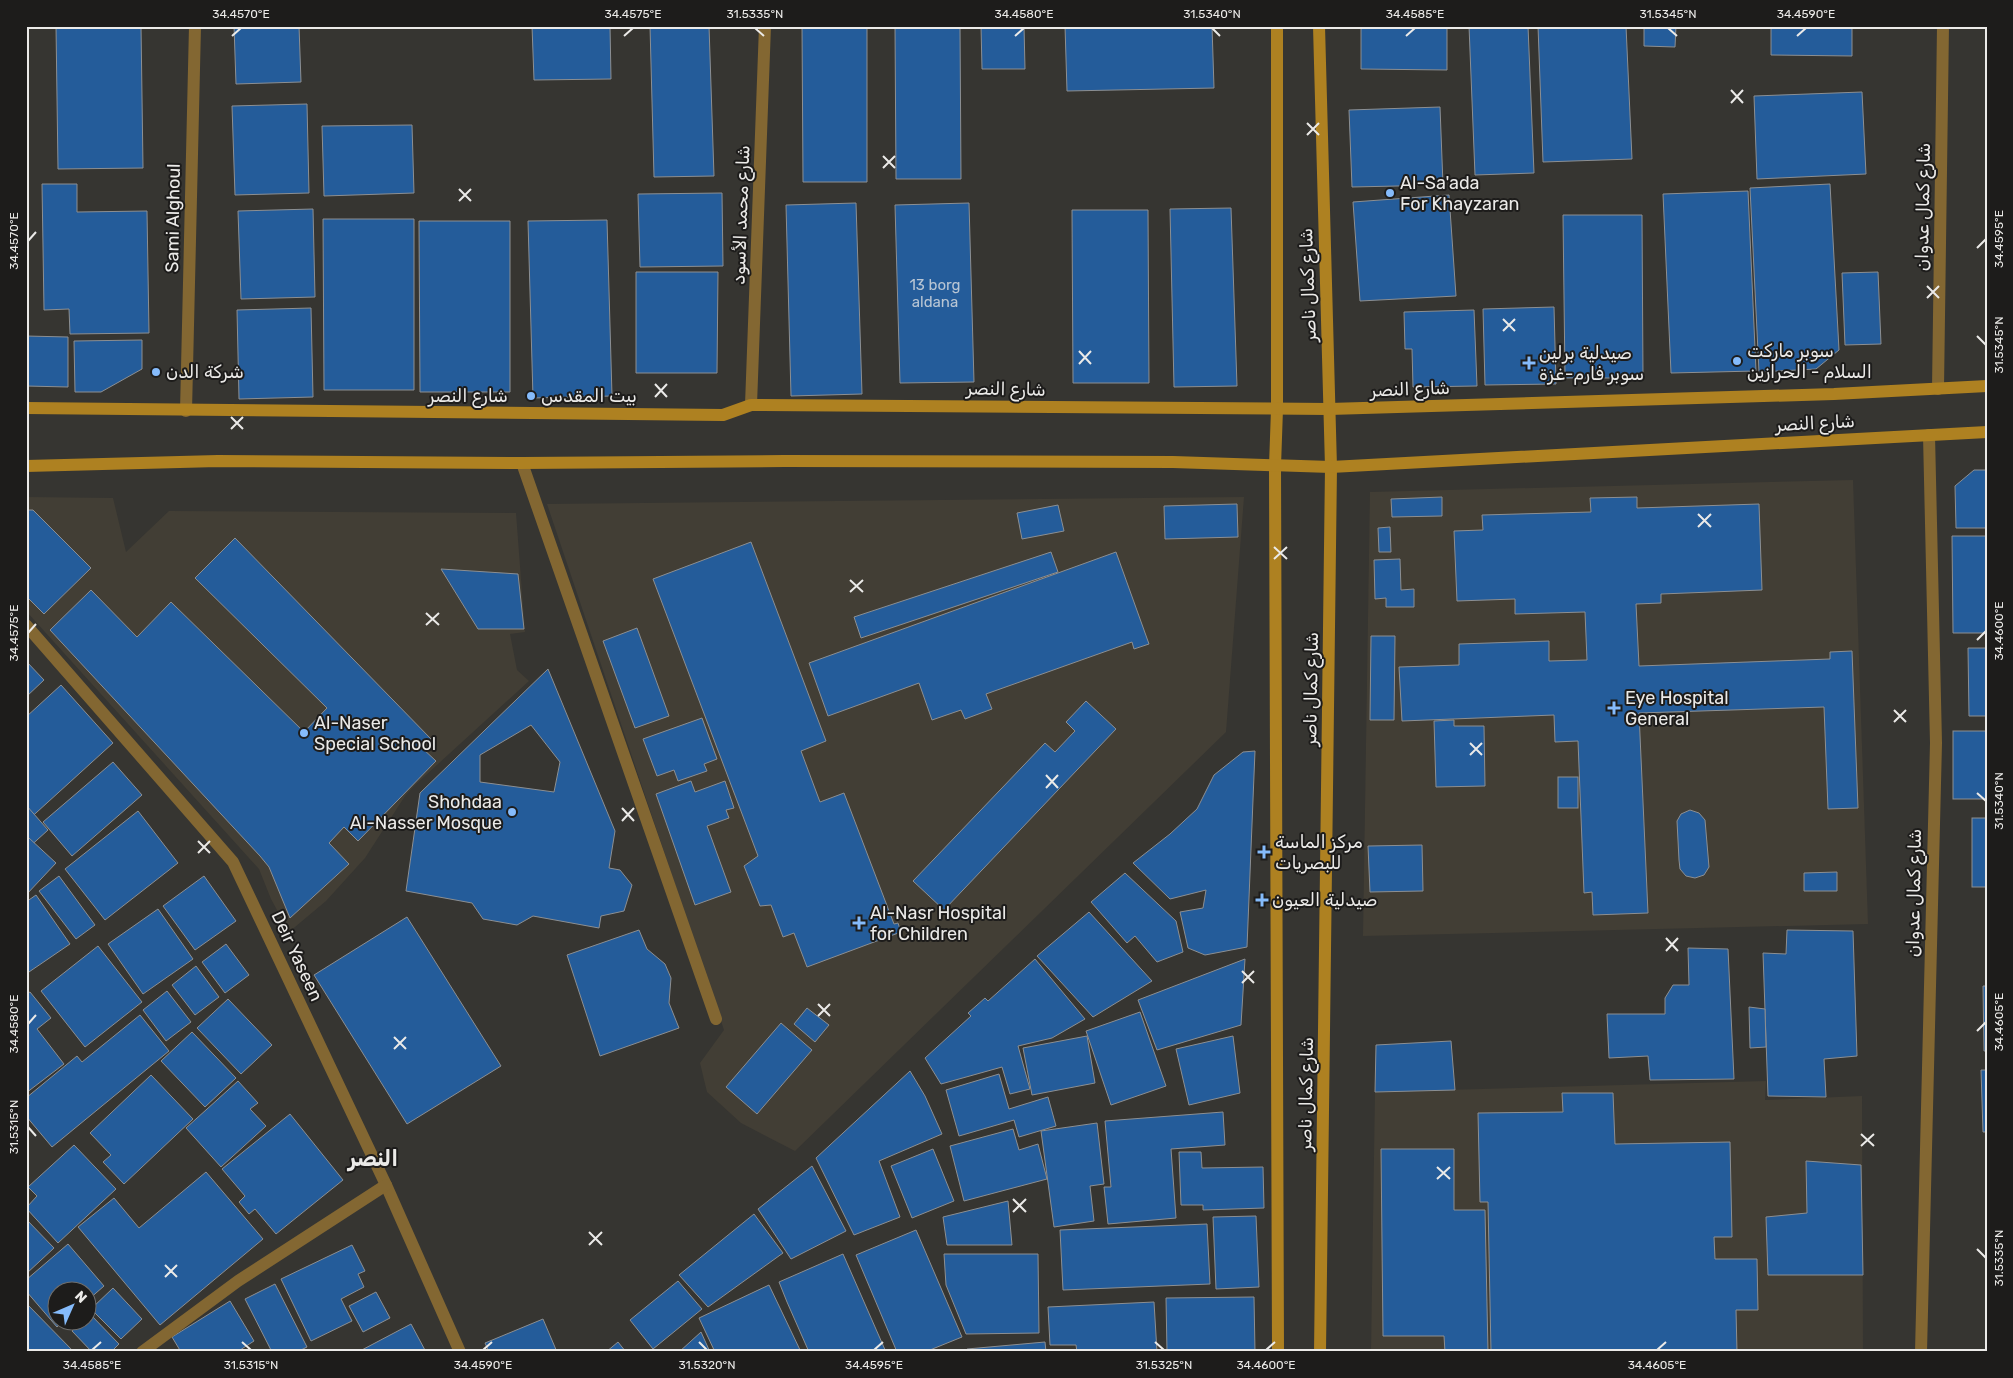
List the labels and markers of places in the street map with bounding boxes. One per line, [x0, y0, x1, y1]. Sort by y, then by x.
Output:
place label: Al-Sa'ada For Khayzaran [1400, 172, 1520, 215]
marker: Al-Sa'ada For Khayzaran [1384, 187, 1396, 199]
place label: سوبر ماركت السلام - الحرازين [1747, 340, 1872, 383]
place label: صيدلية برلين سوبر فارم-غزة [1539, 342, 1644, 385]
marker: سوبر ماركت السلام - الحرازين [1731, 355, 1743, 367]
marker: صيدلية برلين سوبر فارم-غزة [1523, 357, 1535, 369]
place label: شركة الدن [166, 361, 244, 383]
marker: شركة الدن [150, 366, 162, 378]
place label: بيت المقدس [541, 385, 637, 407]
marker: بيت المقدس [525, 390, 537, 402]
place label: Eye Hospital General [1625, 687, 1729, 730]
marker: Eye Hospital General [1607, 701, 1621, 715]
place label: Al-Naser Special School [314, 712, 436, 755]
marker: Al-Naser Special School [298, 727, 310, 739]
place label: Shohdaa Al-Nasser Mosque [350, 791, 502, 834]
marker: Shohdaa Al-Nasser Mosque [506, 806, 518, 818]
place label: مركز الماسة للبصريات [1275, 831, 1363, 874]
marker: مركز الماسة للبصريات [1257, 845, 1271, 859]
place label: صيدلية العيون [1272, 889, 1377, 911]
marker: صيدلية العيون [1256, 894, 1268, 906]
place label: Al-Nasr Hospital for Children [870, 902, 1006, 945]
marker: Al-Nasr Hospital for Children [852, 916, 866, 930]

